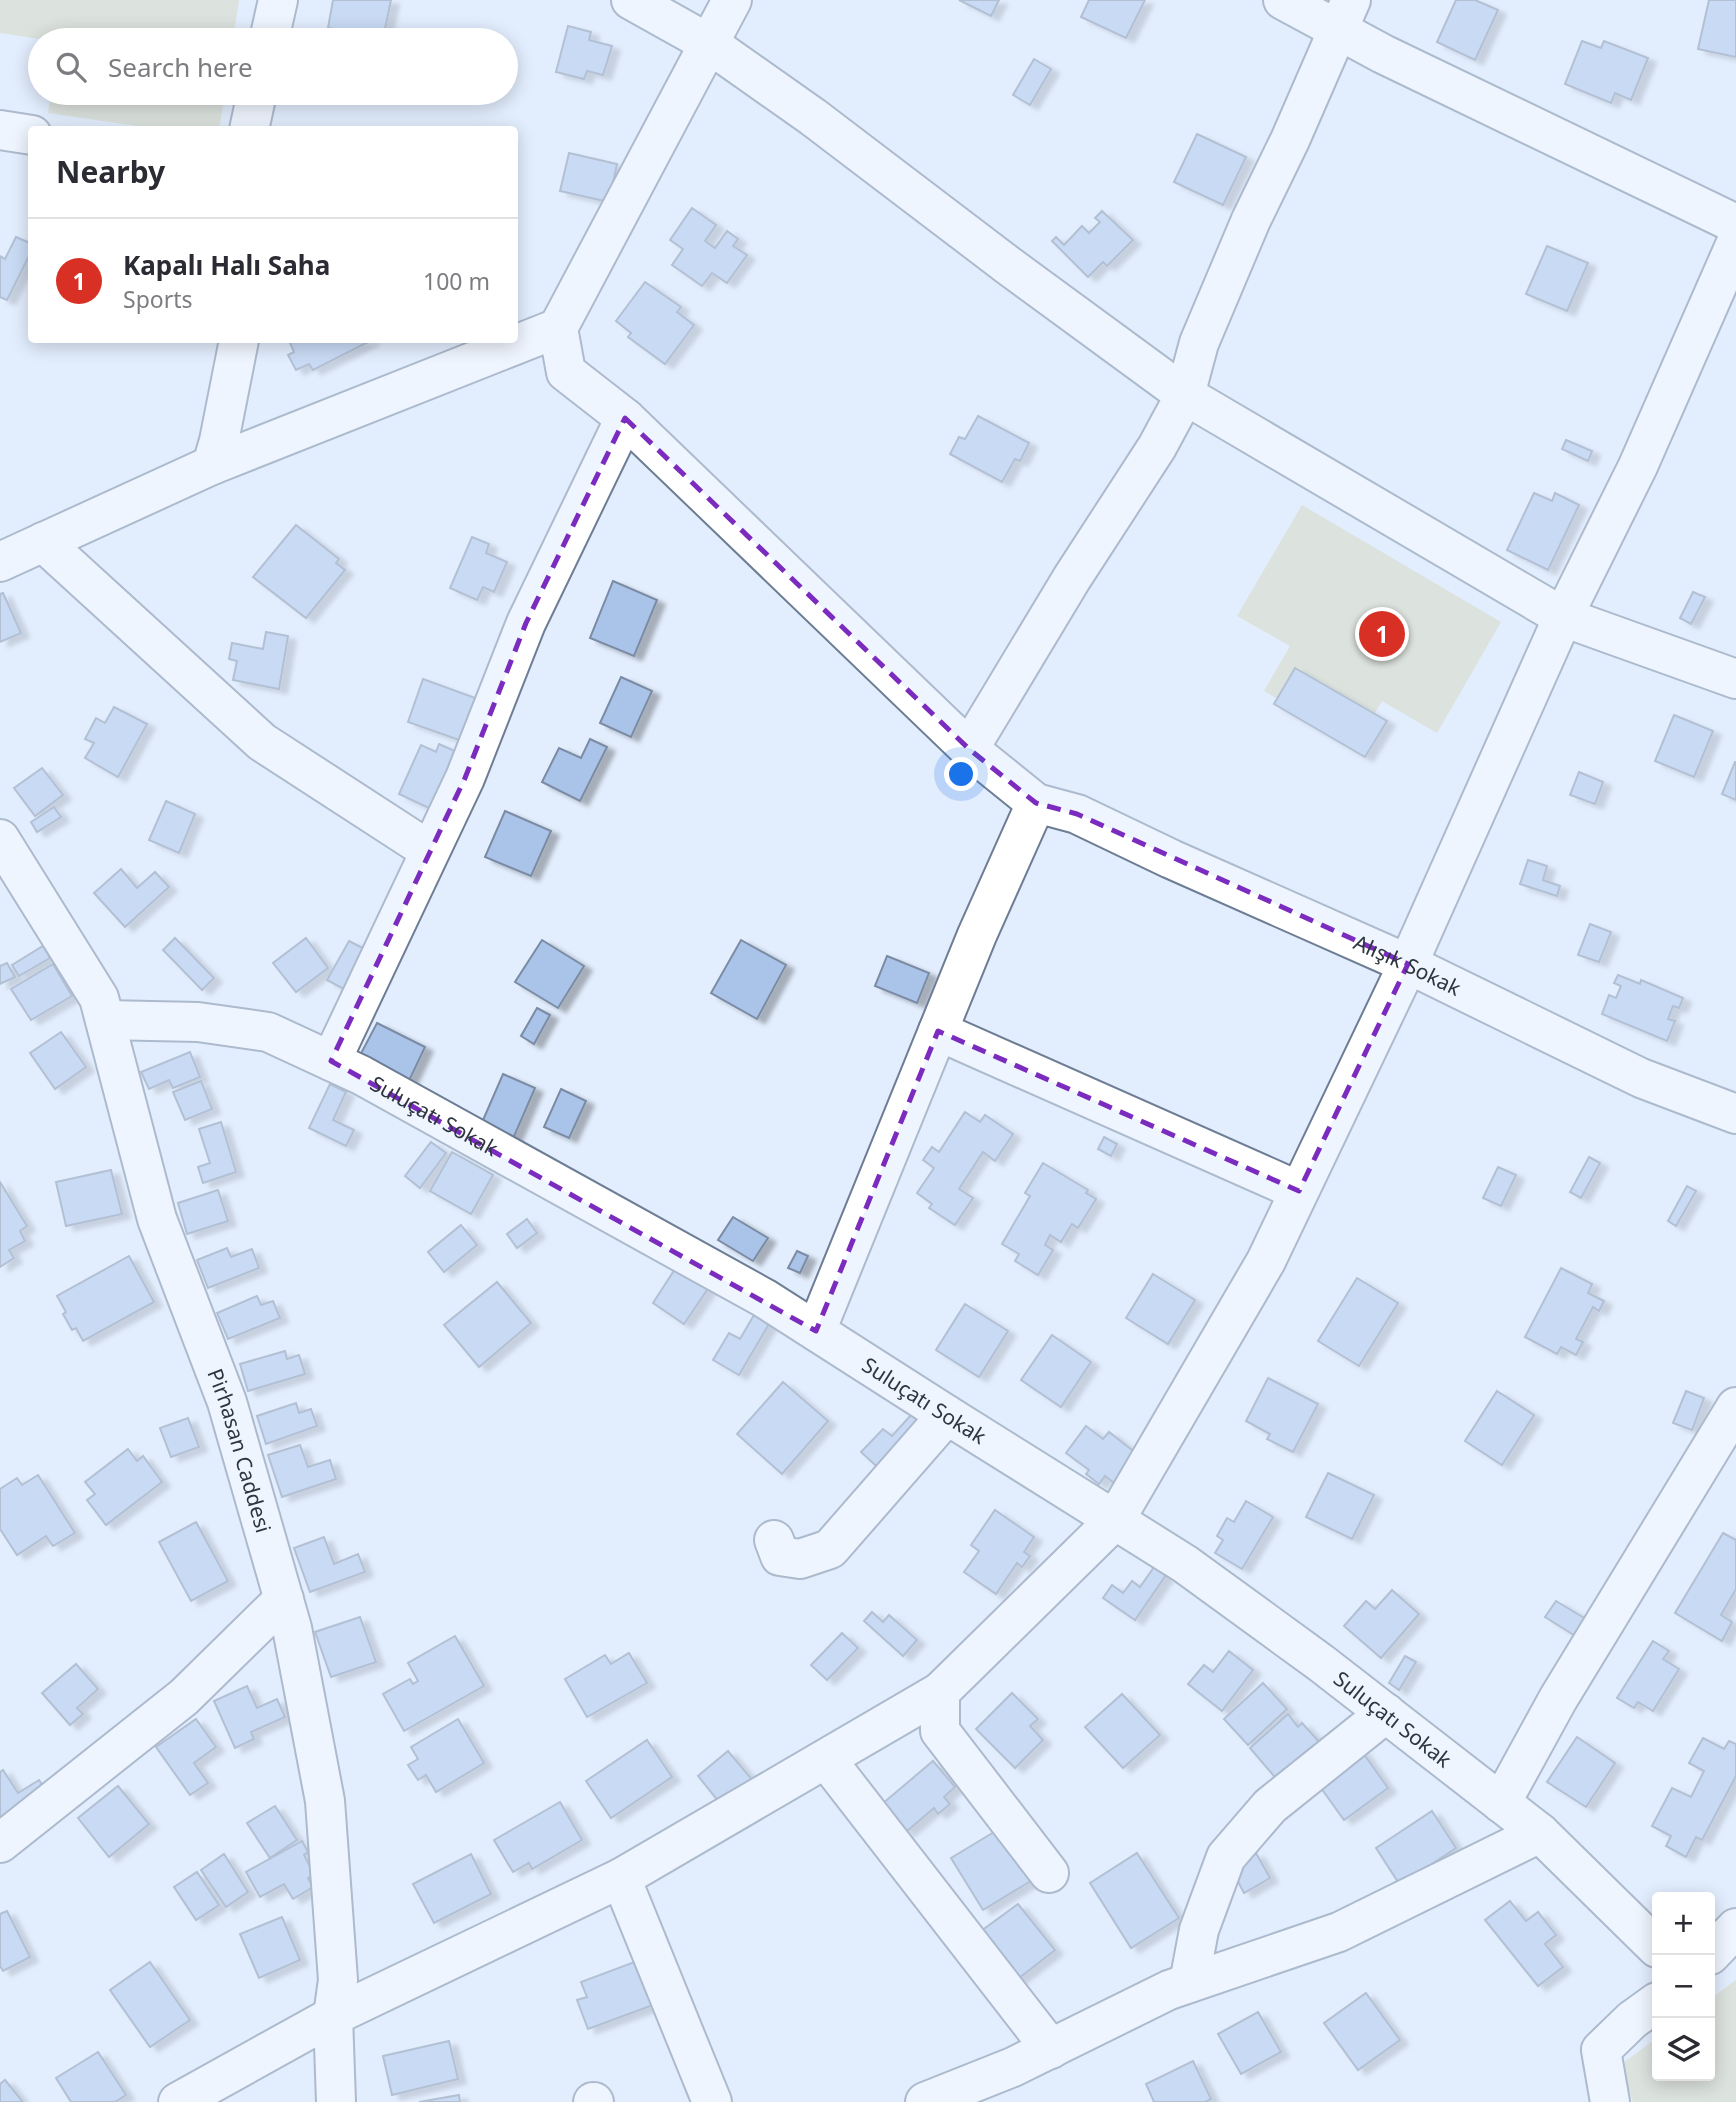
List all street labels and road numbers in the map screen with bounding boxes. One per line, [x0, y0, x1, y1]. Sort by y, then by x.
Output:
street label: Alışık Sokak [1350, 928, 1466, 1002]
street label: Suluçatı Sokak [366, 1069, 504, 1163]
street label: Suluçatı Sokak [857, 1350, 992, 1451]
street label: Pirhasan Caddesi [201, 1365, 278, 1536]
street label: Suluçatı Sokak [1328, 1664, 1458, 1774]

